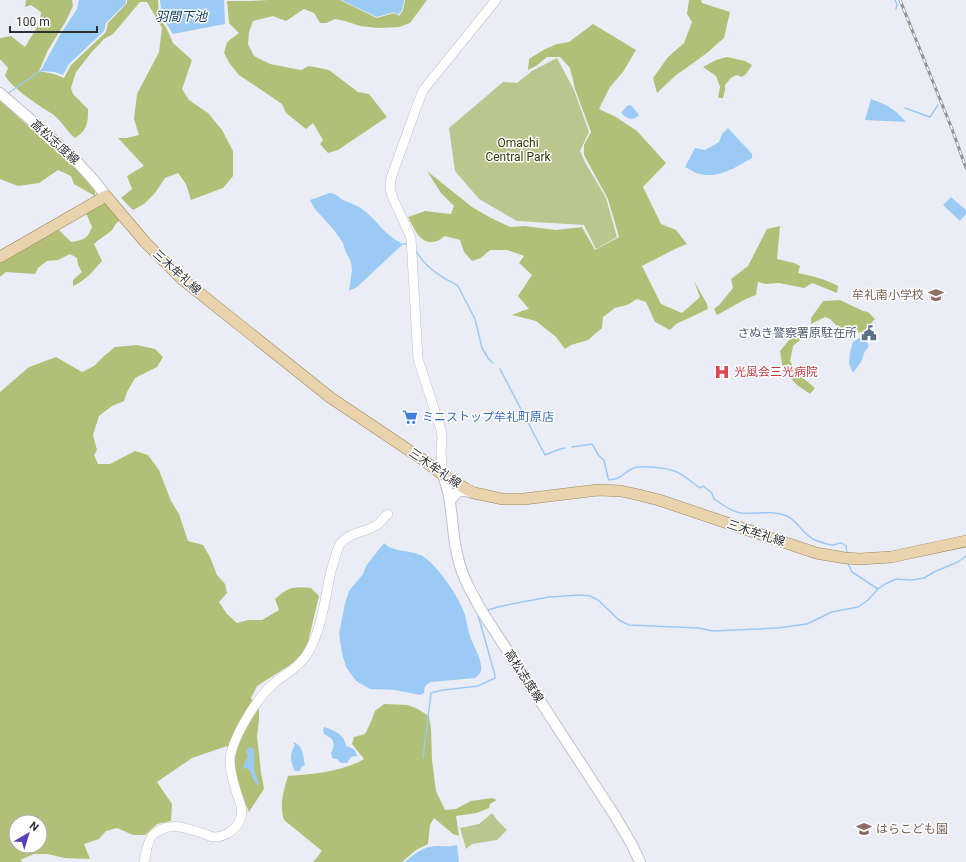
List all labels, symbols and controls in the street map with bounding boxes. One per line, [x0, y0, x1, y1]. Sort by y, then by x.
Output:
scale bar [10, 8, 97, 34]
water label: 羽間下池 [155, 9, 209, 24]
text: 100 m [16, 15, 50, 29]
street label: 高松志度線 [28, 117, 82, 167]
park label: Omachi Central Park [485, 136, 551, 164]
street label: 三木牟礼線 [150, 247, 204, 297]
school or university icon: 牟礼南小学校 [927, 286, 945, 304]
place label: 牟礼南小学校 [852, 288, 924, 302]
public building icon: さぬき警察署原駐在所 [860, 324, 878, 342]
place label: さぬき警察署原駐在所 [737, 326, 857, 340]
hospital icon: 光風会三光病院 [713, 363, 731, 381]
place label: 光風会三光病院 [734, 365, 818, 379]
supermarket icon: ミニストップ牟礼町原店 [401, 408, 419, 426]
place label: ミニストップ牟礼町原店 [422, 410, 554, 424]
street label: 三木牟礼線 [406, 445, 464, 491]
street label: 三木牟礼線 [725, 517, 787, 549]
street label: 高松志度線 [502, 647, 546, 705]
north arrow [8, 814, 48, 854]
text: N [27, 819, 41, 834]
school or university icon: はらこども園 [855, 820, 873, 838]
place label: はらこども園 [876, 822, 948, 836]

